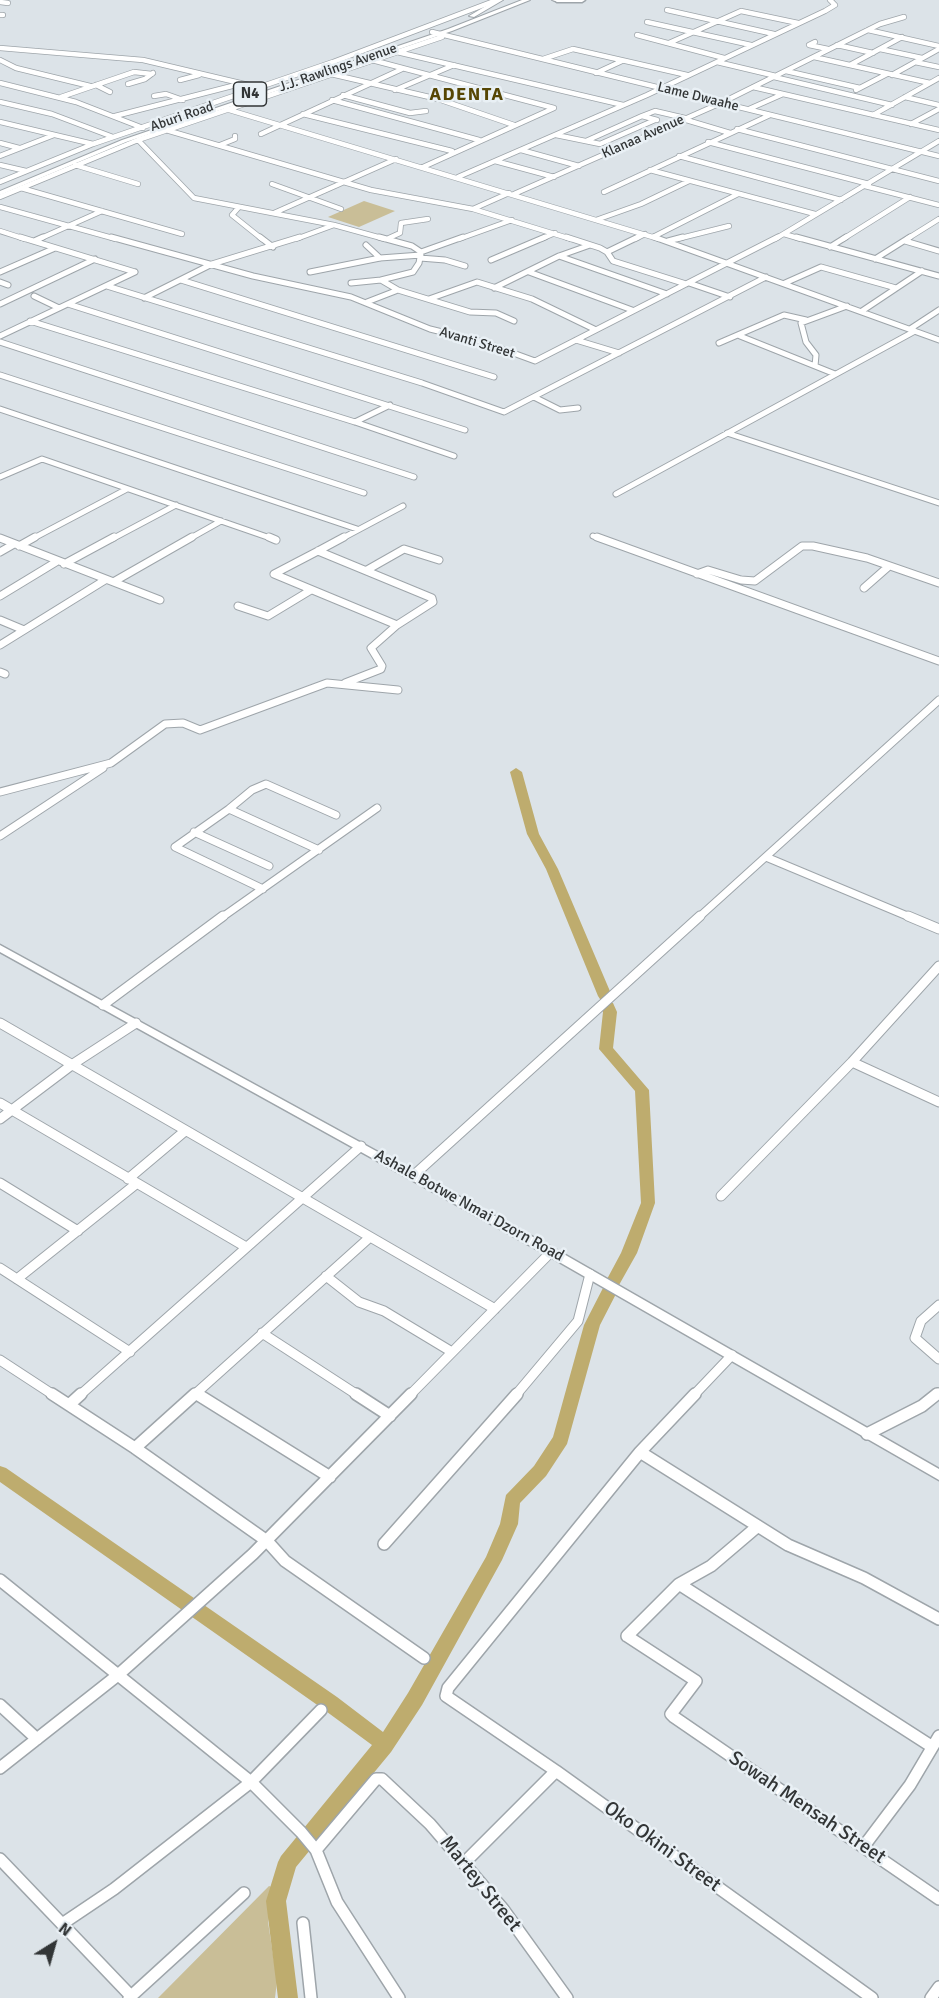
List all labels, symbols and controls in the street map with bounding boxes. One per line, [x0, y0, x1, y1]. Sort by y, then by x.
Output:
street label: J.J. Rawlings Avenue [277, 40, 399, 96]
street label: Lame Dwaahe [656, 79, 740, 115]
road number: N4 [234, 82, 266, 106]
district label: ADENTA [430, 84, 504, 106]
street label: Aburi Road [148, 98, 216, 136]
street label: Klanaa Avenue [599, 111, 687, 163]
street label: Avanti Street [437, 324, 517, 362]
street label: Ashale Botwe Nmai Dzorn Road [371, 1146, 567, 1266]
street label: Sowah Mensah Street [724, 1747, 890, 1869]
street label: Oko Okini Street [599, 1796, 725, 1898]
street label: Martey Street [434, 1831, 526, 1937]
north arrow [24, 1914, 84, 1974]
text: N [54, 1918, 75, 1941]

